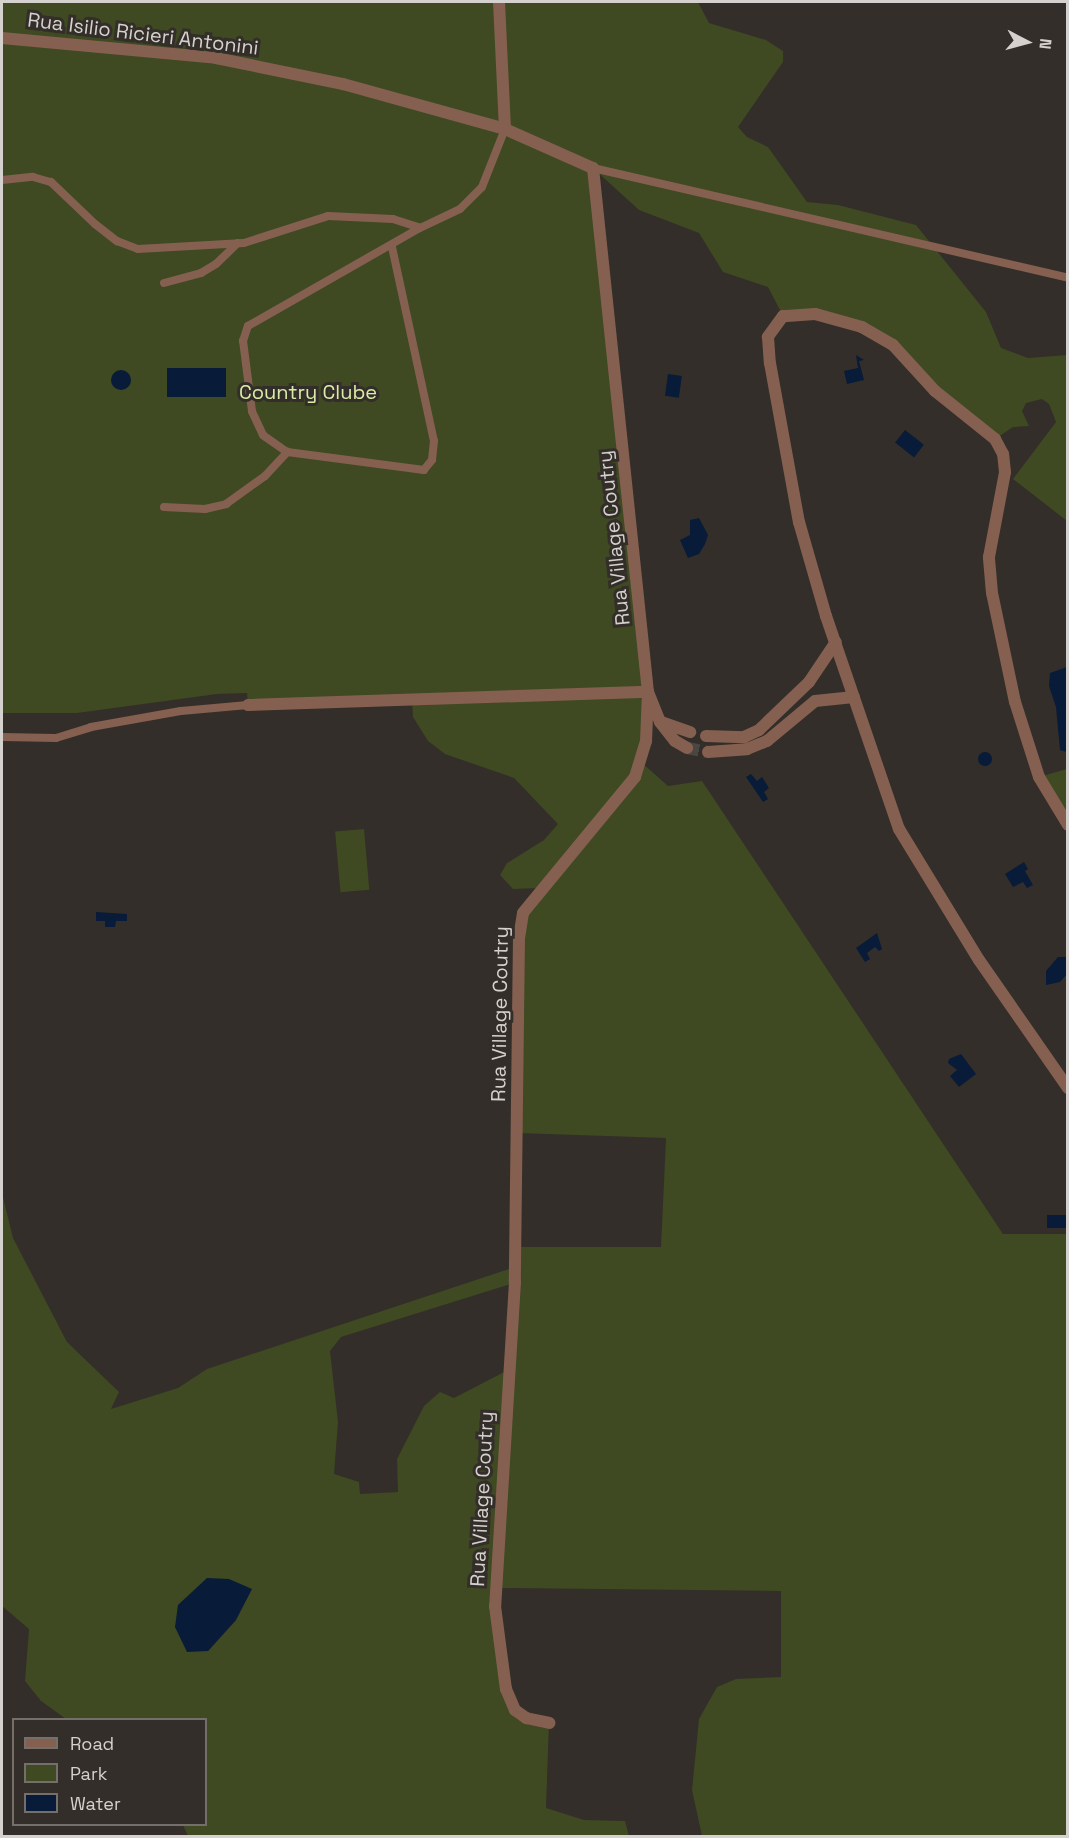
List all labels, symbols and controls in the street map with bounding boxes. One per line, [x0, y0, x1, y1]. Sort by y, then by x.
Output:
street label: Rua Isilio Ricieri Antonini [26, 8, 260, 60]
north arrow [997, 12, 1057, 72]
text: N [1034, 37, 1056, 50]
park label: Country Clube [239, 380, 377, 404]
street label: Rua Village Coutry [593, 449, 635, 627]
street label: Rua Village Coutry [486, 926, 514, 1102]
street label: Rua Village Coutry [465, 1410, 499, 1588]
legend [12, 1718, 207, 1826]
text: Road [70, 1732, 114, 1755]
text: Park [70, 1762, 107, 1785]
text: Water [70, 1792, 121, 1815]

